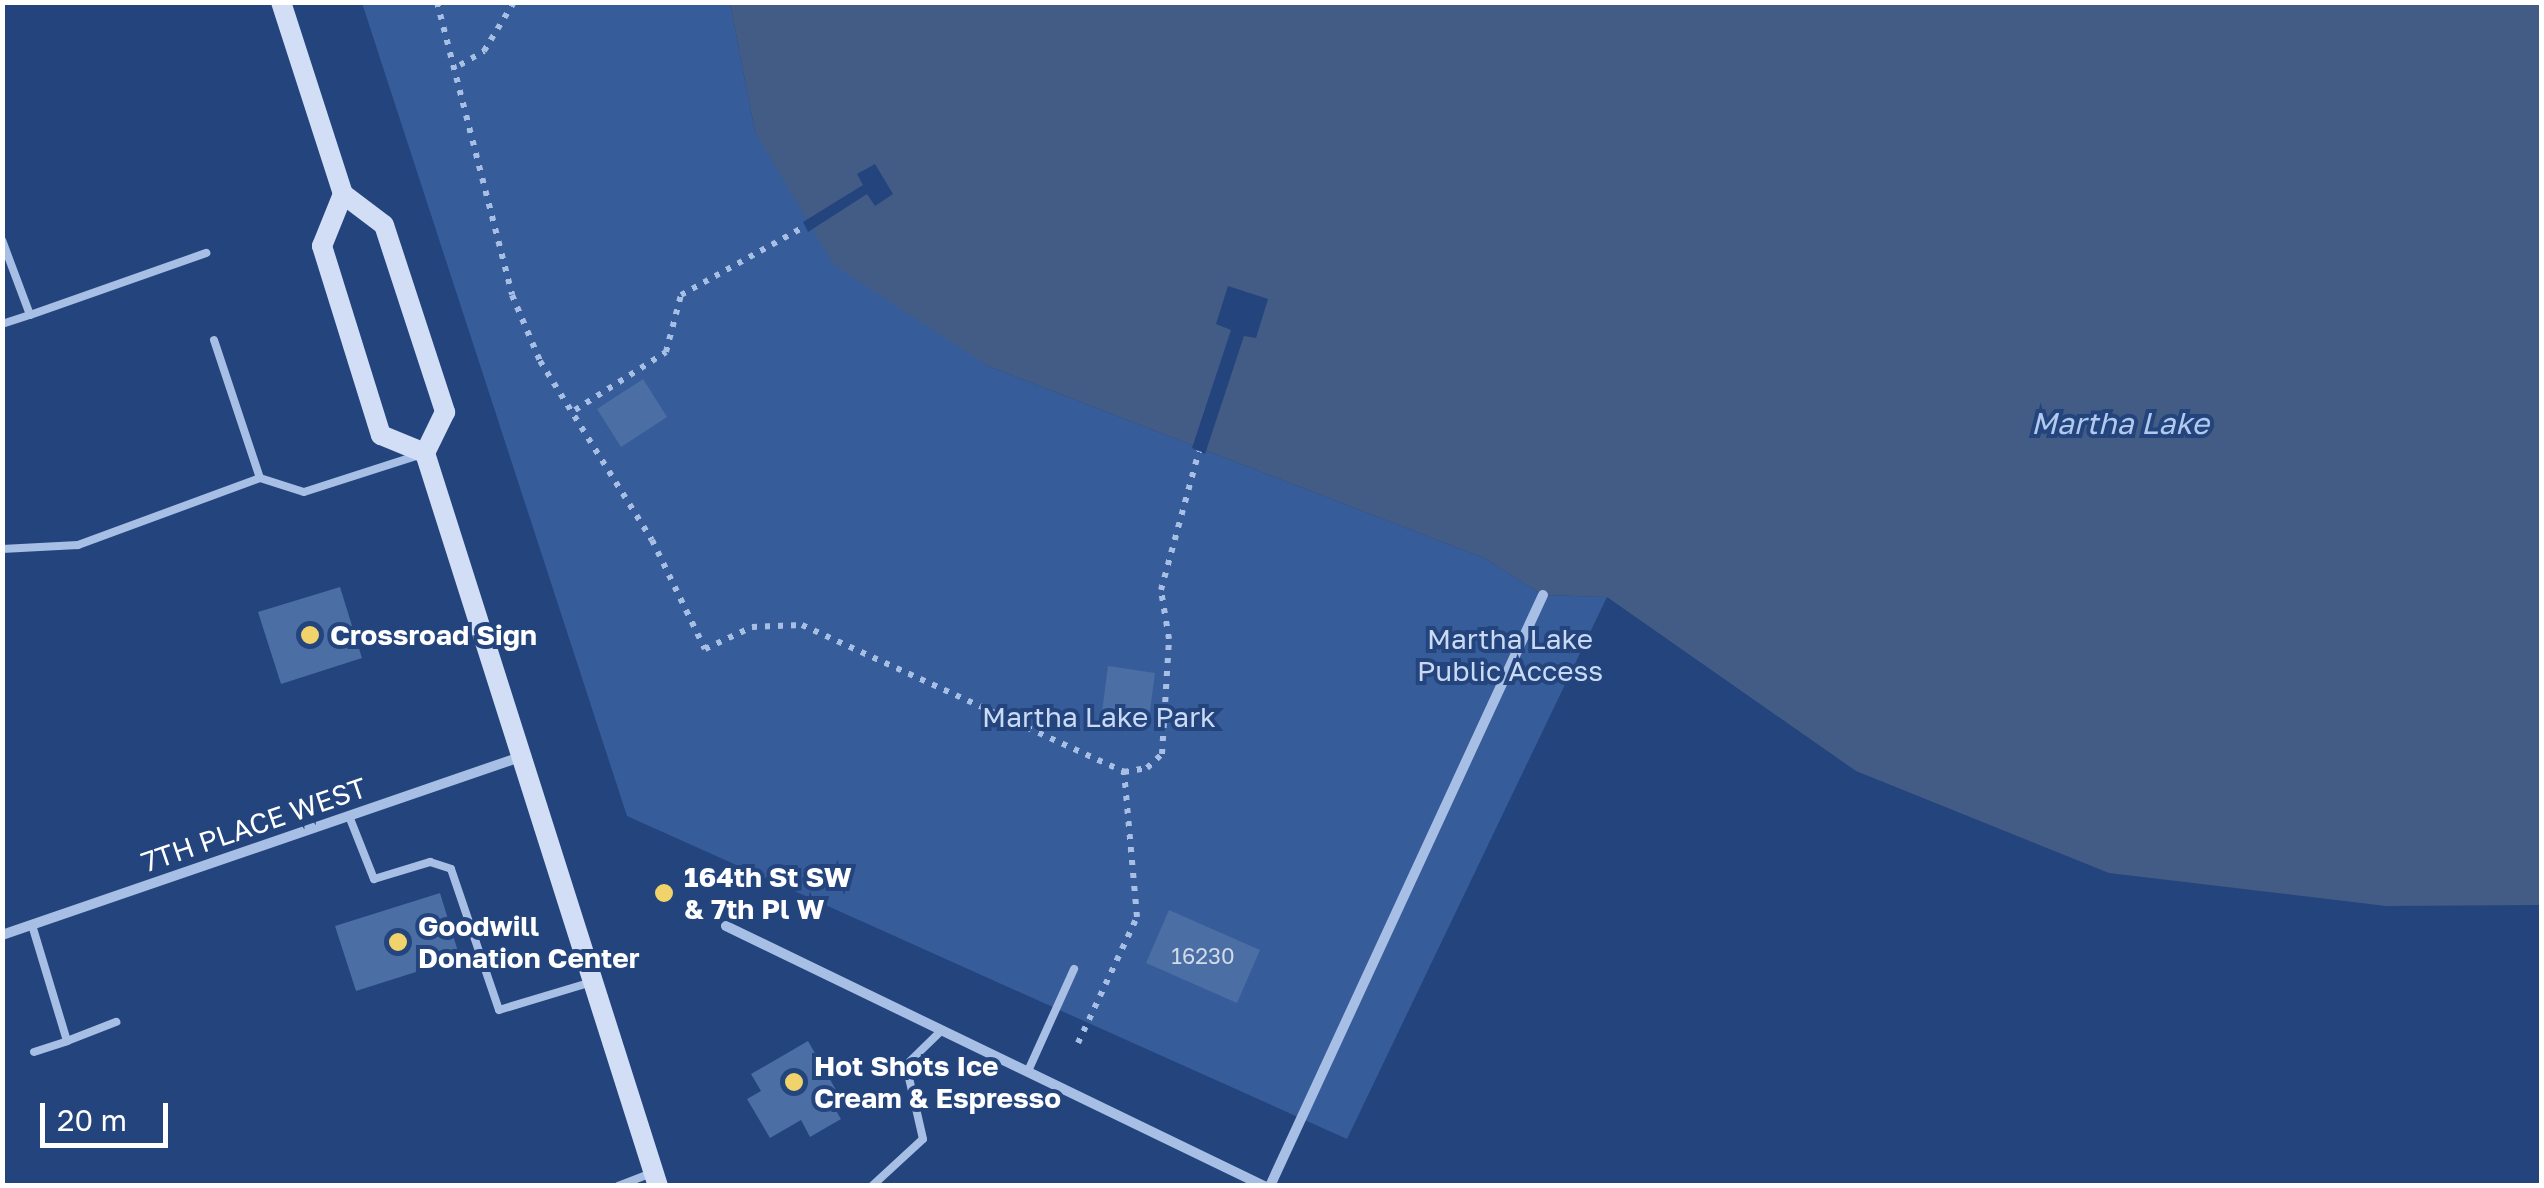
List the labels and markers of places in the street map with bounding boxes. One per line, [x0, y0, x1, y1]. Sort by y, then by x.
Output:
place label: Crossroad Sign [330, 618, 537, 652]
marker: Crossroad Sign [299, 624, 321, 646]
place label: 164th St SW & 7th Pl W [684, 860, 852, 926]
marker: 164th St SW & 7th Pl W [653, 882, 675, 904]
place label: Goodwill Donation Center [418, 909, 640, 975]
marker: Goodwill Donation Center [387, 931, 409, 953]
place label: Hot Shots Ice Cream & Espresso [814, 1049, 1061, 1115]
marker: Hot Shots Ice Cream & Espresso [783, 1071, 805, 1093]

